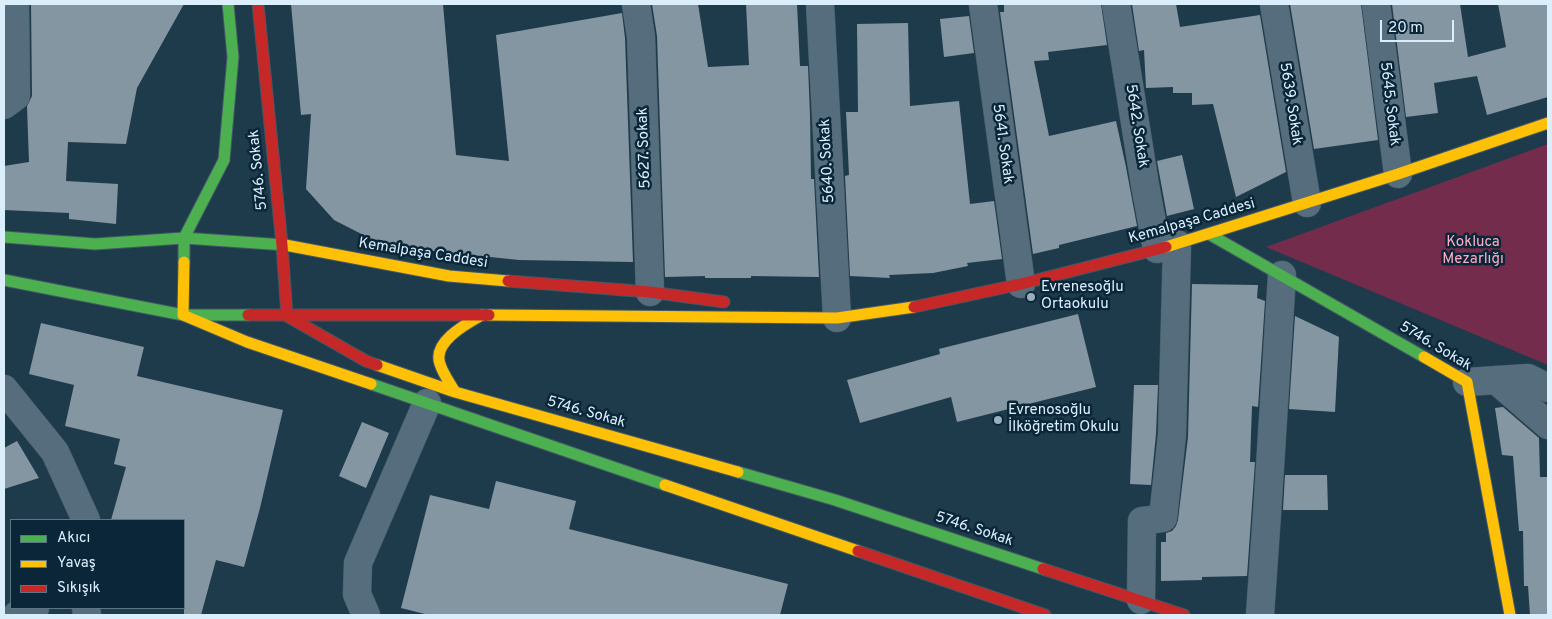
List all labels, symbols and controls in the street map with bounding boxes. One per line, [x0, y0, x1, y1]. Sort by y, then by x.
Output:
scale bar [1382, 10, 1456, 42]
text: 20 m [1388, 19, 1423, 38]
street label: 5639. Sokak [1275, 61, 1305, 147]
street label: 5645. Sokak [1375, 61, 1403, 147]
street label: 5642. Sokak [1121, 83, 1151, 169]
street label: 5641. Sokak [987, 103, 1017, 185]
street label: 5627. Sokak [635, 107, 655, 189]
street label: 5640. Sokak [817, 118, 839, 204]
street label: 5746. Sokak [246, 129, 272, 211]
street label: Kemalpaşa Caddesi [1127, 195, 1257, 249]
park label: Kokluca Mezarlığı [1442, 234, 1504, 269]
street label: Kemalpaşa Caddesi [357, 235, 489, 273]
place label: Evrenesoğlu Ortaokulu [1041, 279, 1124, 314]
marker: Evrenesoğlu Ortaokulu [1025, 291, 1037, 303]
street label: 5746. Sokak [1396, 318, 1474, 376]
street label: 5746. Sokak [544, 393, 628, 433]
place label: Evrenosoğlu İlköğretim Okulu [1008, 402, 1119, 437]
marker: Evrenosoğlu İlköğretim Okulu [992, 414, 1004, 426]
street label: 5746. Sokak [933, 509, 1015, 551]
legend [10, 519, 185, 609]
text: Akıcı [57, 529, 90, 548]
text: Yavaş [57, 554, 96, 573]
text: Sıkışık [57, 579, 101, 598]

